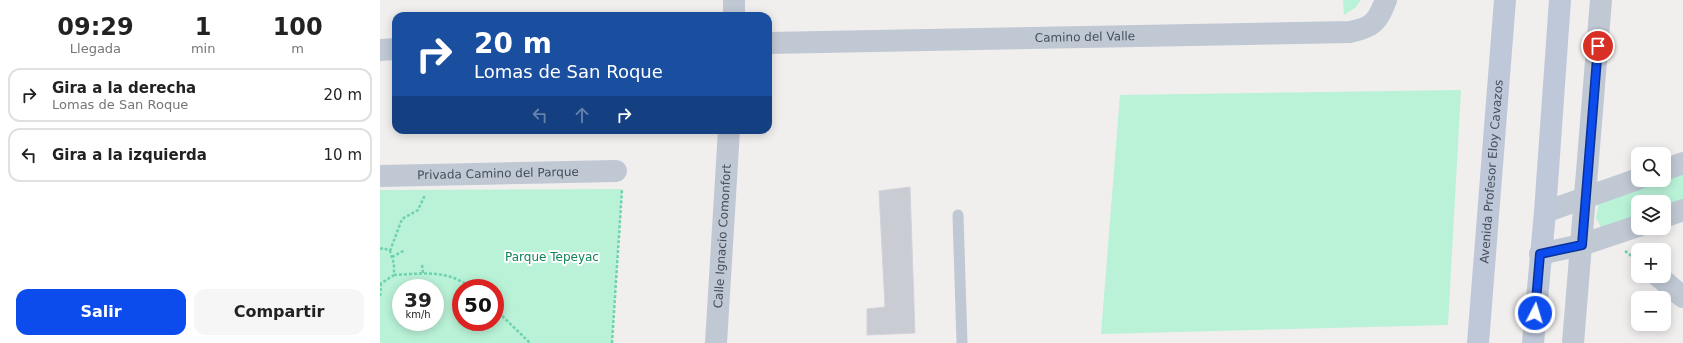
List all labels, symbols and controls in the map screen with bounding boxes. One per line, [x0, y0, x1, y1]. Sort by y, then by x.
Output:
text: 09:29 [57, 13, 134, 41]
text: 1 [195, 13, 211, 41]
text: 100 [273, 13, 323, 41]
text: 20 m [474, 27, 552, 60]
icon: right [408, 28, 460, 80]
street label: Camino del Valle [1035, 29, 1135, 45]
pin [1581, 29, 1615, 63]
icon: arrive [1587, 35, 1609, 57]
text: Llegada [70, 41, 121, 56]
text: min [191, 41, 215, 56]
text: m [291, 41, 304, 56]
text: Lomas de San Roque [474, 61, 663, 82]
text: Gira a la derecha [52, 79, 196, 97]
street label: Avenida Profesor Eloy Cavazos [1477, 79, 1506, 264]
icon: right [18, 84, 40, 106]
text: 20 m [324, 86, 362, 104]
text: Lomas de San Roque [52, 97, 188, 112]
icon: left [529, 104, 551, 126]
icon: ahead [571, 104, 593, 126]
icon: right [613, 104, 635, 126]
icon: left [18, 144, 40, 166]
text: Gira a la izquierda [52, 146, 207, 164]
text: 10 m [324, 146, 362, 164]
map controls [1631, 147, 1671, 331]
button: search [1631, 147, 1671, 187]
street label: Calle Ignacio Comonfort [711, 163, 734, 309]
street label: Privada Camino del Parque [417, 165, 579, 182]
button: layers [1631, 195, 1671, 235]
button: + [1631, 243, 1671, 283]
park label: Parque Tepeyac [505, 250, 599, 264]
speed limit sign: 50 [452, 279, 504, 331]
text: 39 [404, 288, 432, 312]
button: Salir [16, 289, 186, 335]
button: Compartir [194, 289, 364, 335]
button: − [1631, 291, 1671, 331]
position arrow [1514, 292, 1556, 334]
text: km/h [405, 309, 431, 320]

